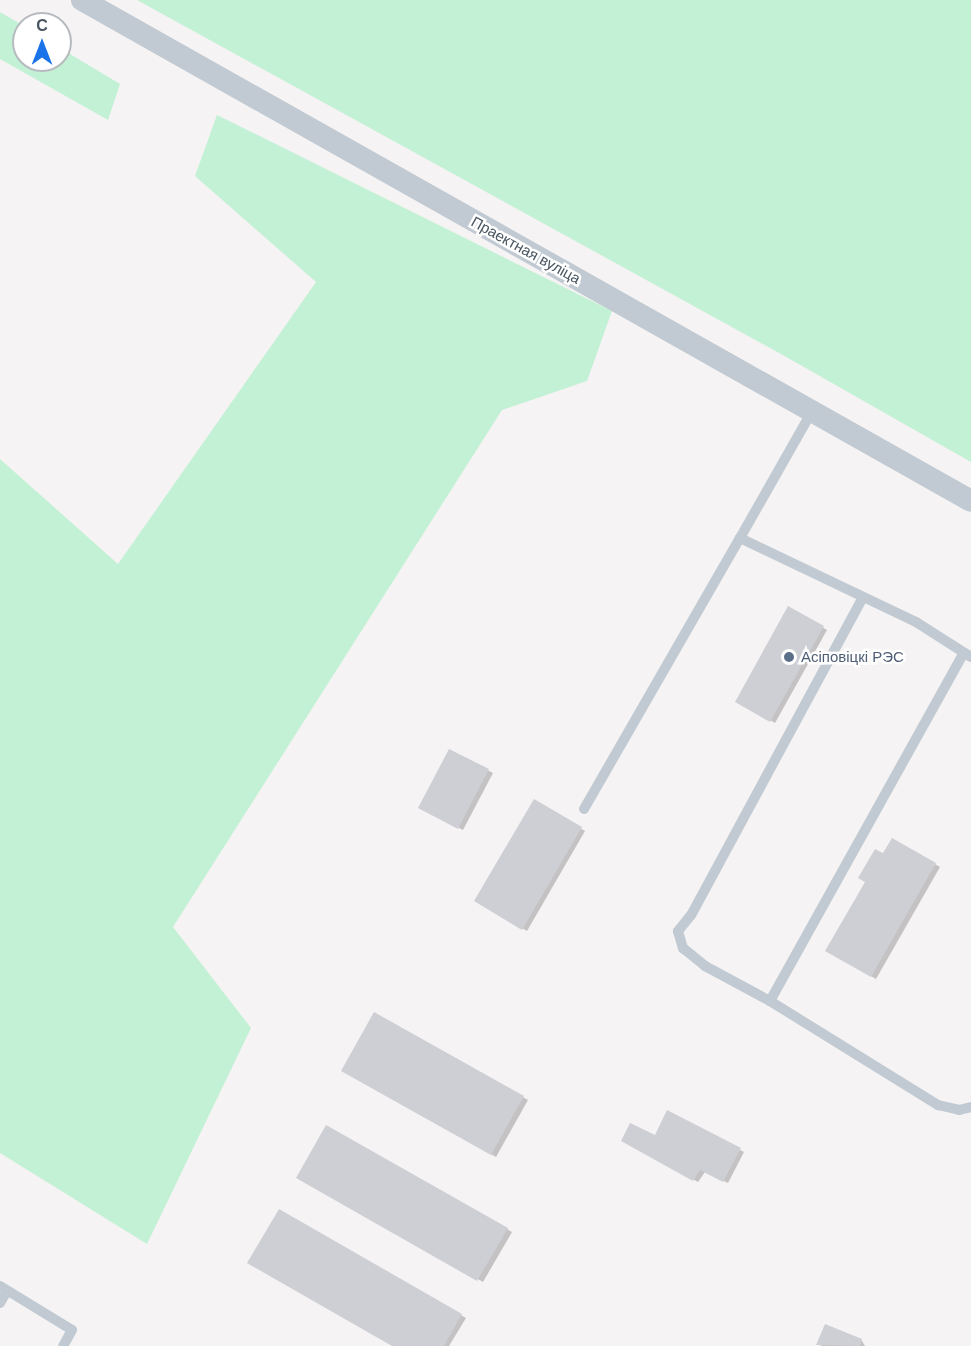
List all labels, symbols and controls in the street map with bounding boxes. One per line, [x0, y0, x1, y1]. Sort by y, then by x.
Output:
north arrow [12, 12, 72, 72]
text: С [36, 17, 48, 34]
street label: Праектная вуліца [468, 213, 584, 287]
place label: Асіповіцкі РЭС [801, 648, 904, 666]
marker: Асіповіцкі РЭС [782, 650, 796, 664]

